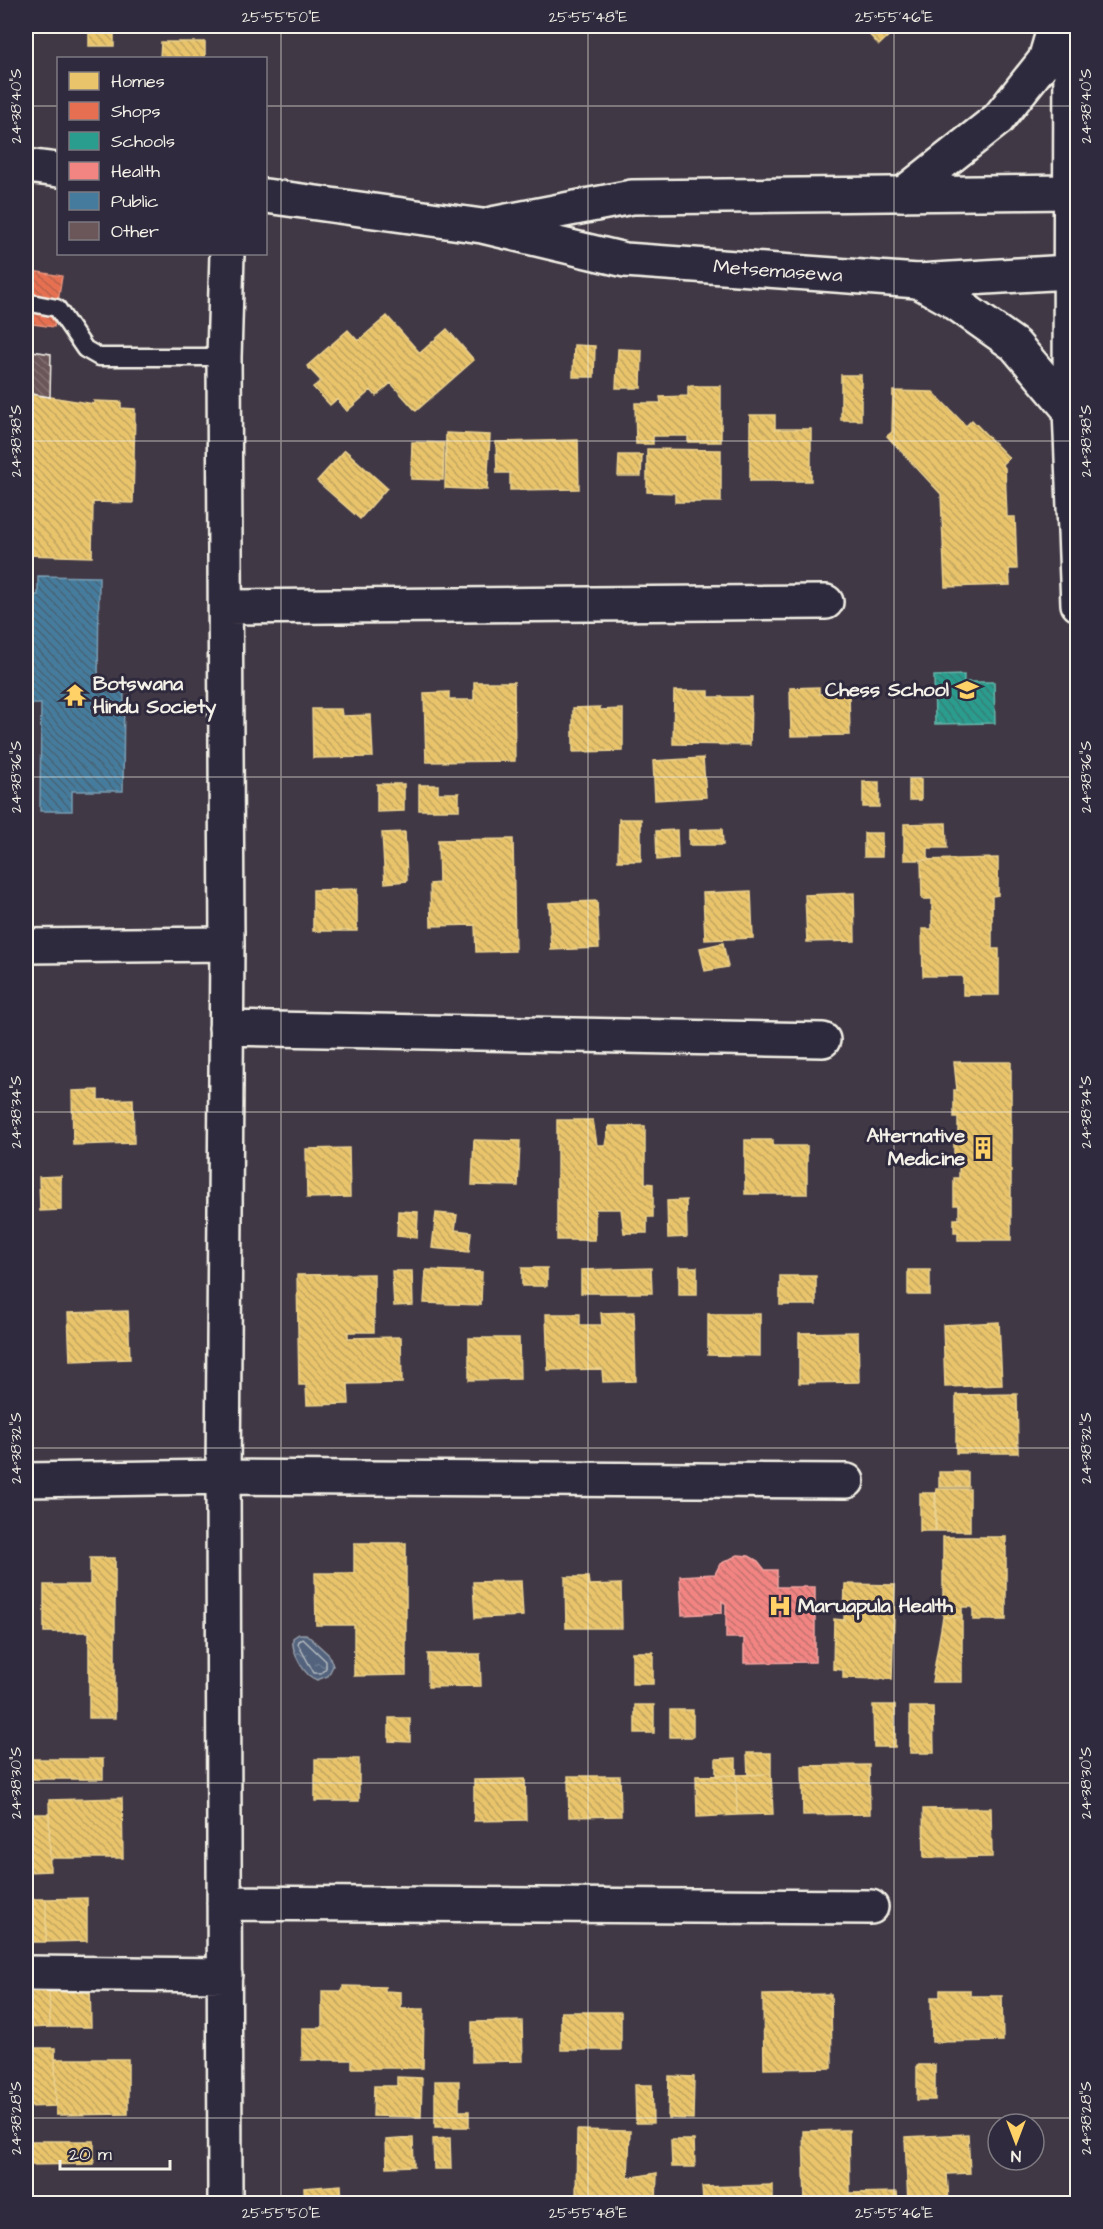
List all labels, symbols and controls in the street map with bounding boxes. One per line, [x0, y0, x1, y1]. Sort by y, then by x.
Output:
text: 25°55'50"E [242, 7, 320, 28]
text: 25°55'48"E [549, 7, 627, 28]
text: 25°55'46"E [855, 7, 933, 28]
legend [57, 57, 267, 255]
text: 24°38'40"S [6, 68, 27, 143]
text: 24°38'40"S [1076, 68, 1097, 143]
text: Homes [111, 69, 165, 94]
text: Shops [111, 99, 161, 124]
text: Schools [111, 129, 175, 154]
text: Health [111, 159, 160, 184]
text: Public [111, 189, 159, 214]
text: Other [111, 219, 159, 244]
street label: Metsemasewa [713, 253, 843, 289]
text: 24°38'38"S [6, 404, 27, 477]
text: 24°38'38"S [1076, 404, 1097, 477]
place label: Botswana Hindu Society [93, 670, 216, 722]
place label: Chess School [825, 676, 949, 704]
school or university icon: Chess School [954, 677, 980, 703]
temple icon: Botswana Hindu Society [62, 682, 88, 708]
text: 24°38'36"S [6, 741, 27, 813]
text: 24°38'36"S [1076, 741, 1097, 813]
text: 24°38'34"S [6, 1075, 27, 1148]
text: 24°38'34"S [1076, 1075, 1097, 1148]
place label: Alternative Medicine [867, 1122, 965, 1173]
building icon: Alternative Medicine [970, 1135, 996, 1161]
text: 24°38'32"S [6, 1412, 27, 1484]
text: 24°38'32"S [1076, 1412, 1097, 1484]
place label: Maruapula Health [798, 1592, 954, 1620]
hospital icon: Maruapula Health [767, 1593, 793, 1619]
text: 24°38'30"S [6, 1747, 27, 1819]
text: 24°38'30"S [1076, 1747, 1097, 1819]
text: 24°38'28"S [6, 2081, 27, 2155]
text: 24°38'28"S [1076, 2081, 1097, 2155]
north arrow [986, 2112, 1046, 2172]
scale bar [60, 2133, 170, 2171]
text: 20 m [69, 2142, 112, 2167]
text: N [1011, 2145, 1021, 2167]
text: 25°55'50"E [242, 2203, 320, 2224]
text: 25°55'48"E [549, 2203, 627, 2224]
text: 25°55'46"E [855, 2203, 933, 2224]

